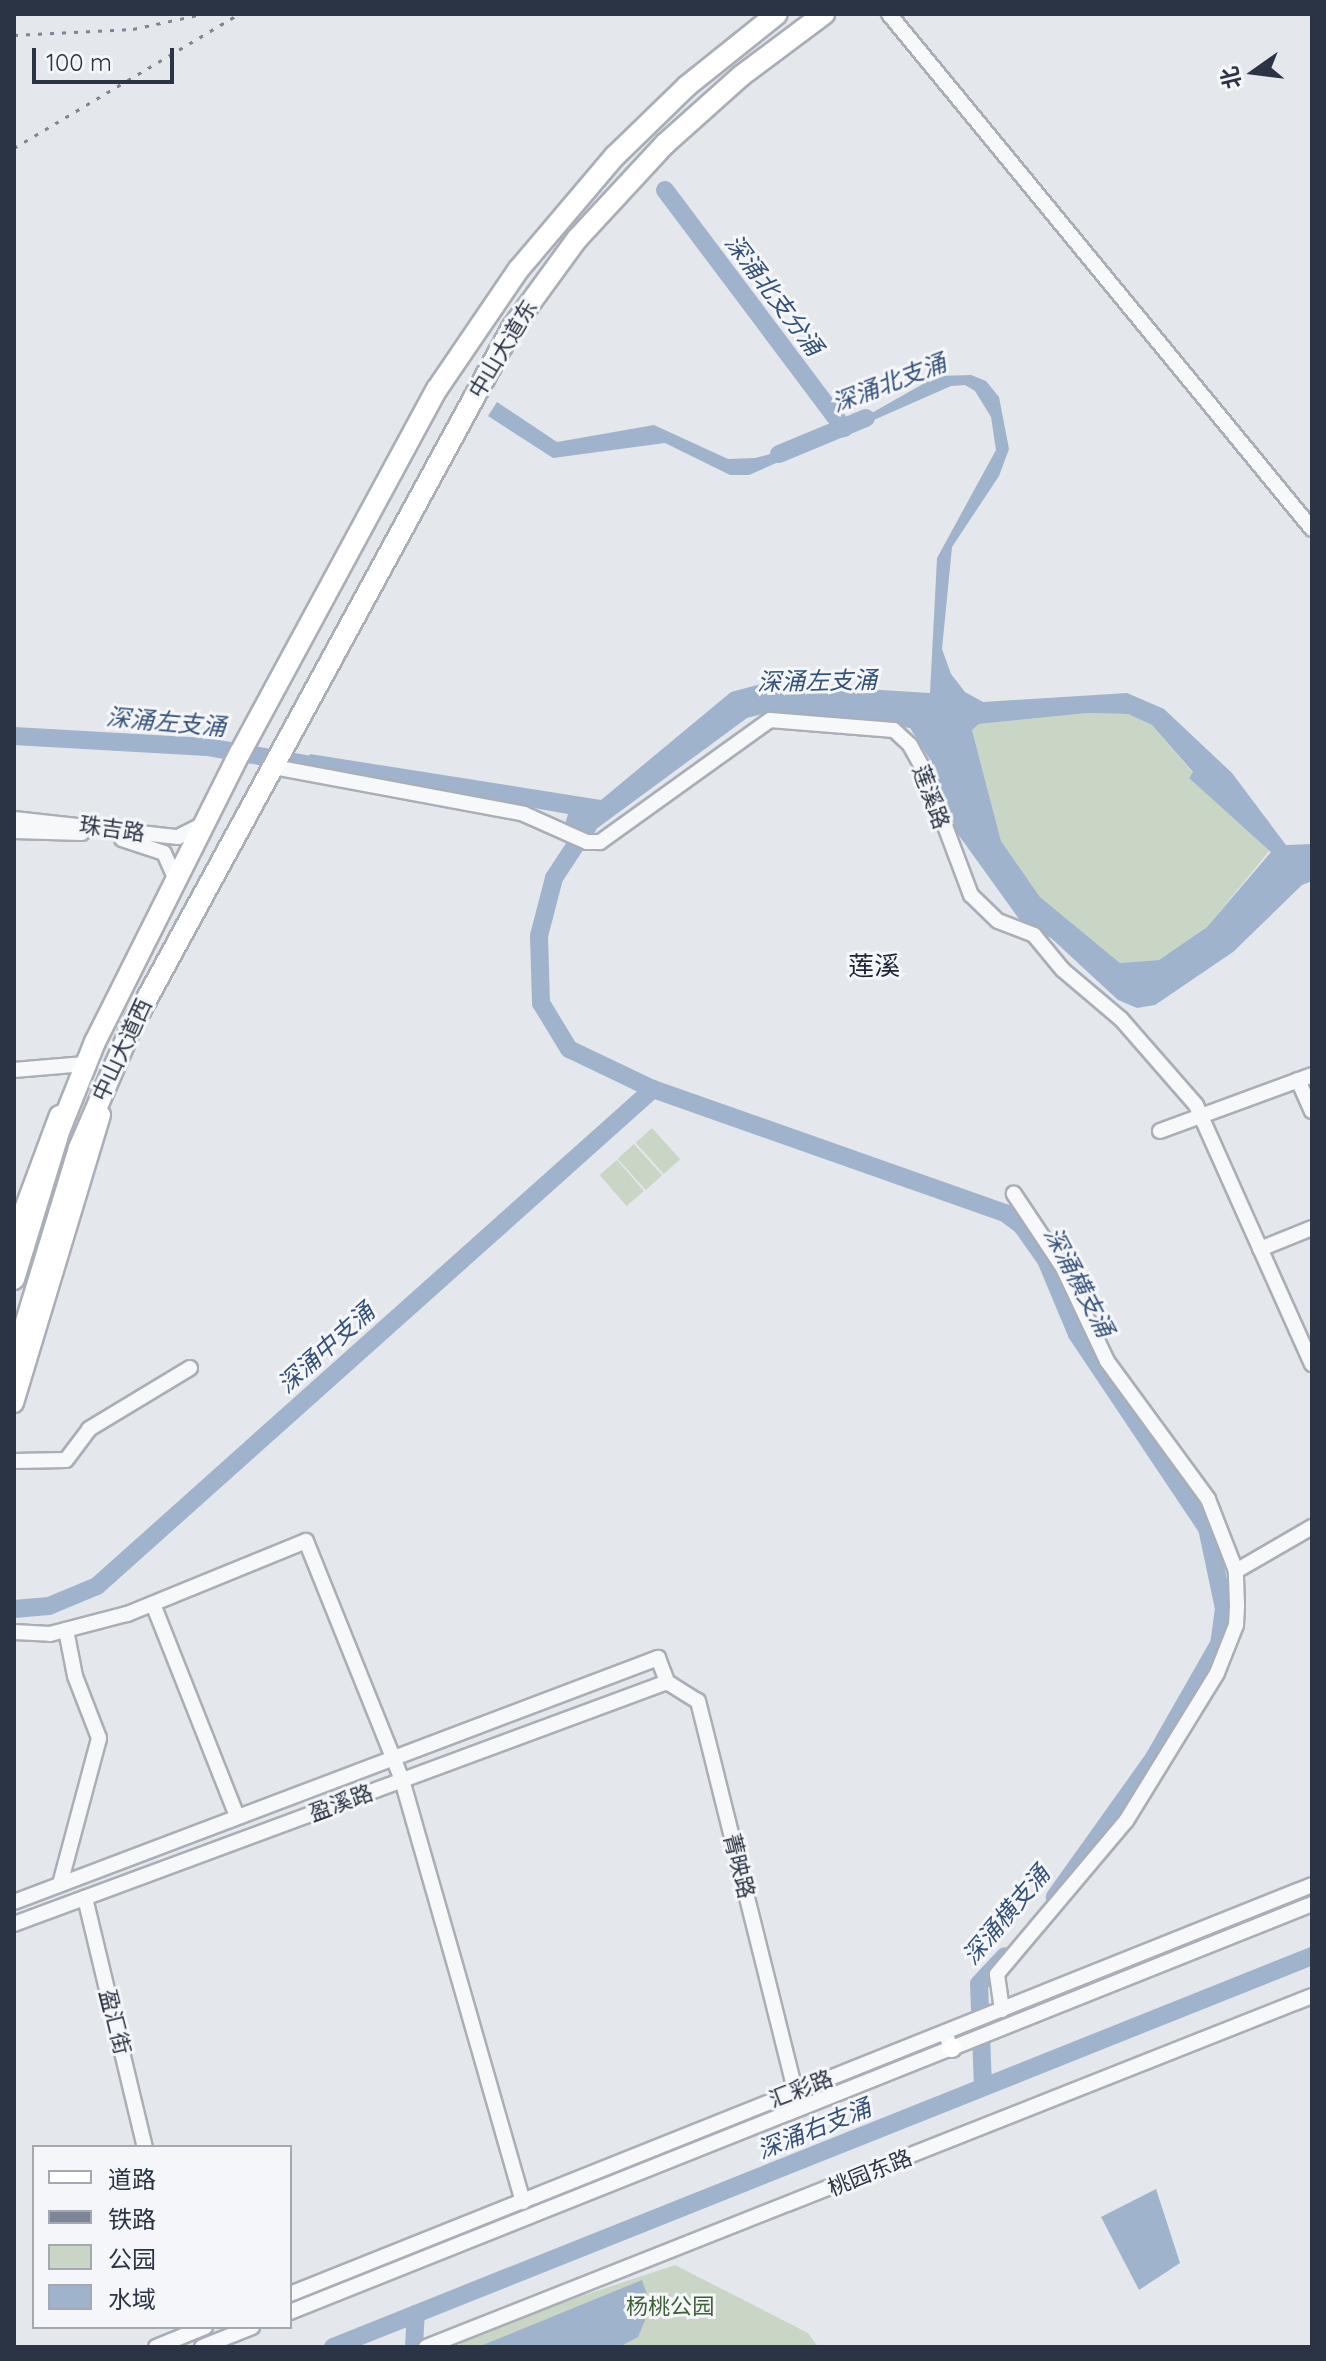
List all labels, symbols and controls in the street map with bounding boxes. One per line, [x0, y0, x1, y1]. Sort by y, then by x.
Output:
scale bar [36, 32, 178, 82]
north arrow [1214, 32, 1294, 112]
text: 100 m [46, 47, 112, 77]
text: 北 [1214, 64, 1247, 92]
water label: 深涌北支分涌 [719, 229, 829, 361]
street label: 中山大道东 [463, 295, 543, 403]
water label: 深涌北支涌 [828, 348, 950, 418]
water label: 深涌左支涌 [757, 666, 877, 696]
water label: 深涌左支涌 [105, 702, 227, 742]
street label: 莲溪路 [907, 761, 955, 833]
street label: 珠吉路 [77, 811, 147, 847]
district label: 莲溪 [848, 950, 900, 982]
street label: 中山大道西 [87, 995, 157, 1105]
water label: 深涌横支涌 [1038, 1222, 1120, 1342]
water label: 深涌中支涌 [272, 1297, 380, 1399]
street label: 盈溪路 [305, 1779, 377, 1827]
street label: 菁映路 [718, 1831, 760, 1901]
water label: 深涌横支涌 [956, 1860, 1056, 1970]
street label: 盈汇街 [94, 1987, 136, 2057]
street label: 汇彩路 [765, 2065, 837, 2113]
water label: 深涌右支涌 [753, 2093, 875, 2165]
street label: 桃园东路 [824, 2144, 916, 2202]
legend [32, 2145, 292, 2329]
text: 道路 [108, 2164, 156, 2194]
text: 铁路 [108, 2204, 156, 2234]
text: 公园 [108, 2244, 156, 2274]
text: 水域 [108, 2284, 156, 2314]
park label: 杨桃公园 [626, 2294, 714, 2320]

